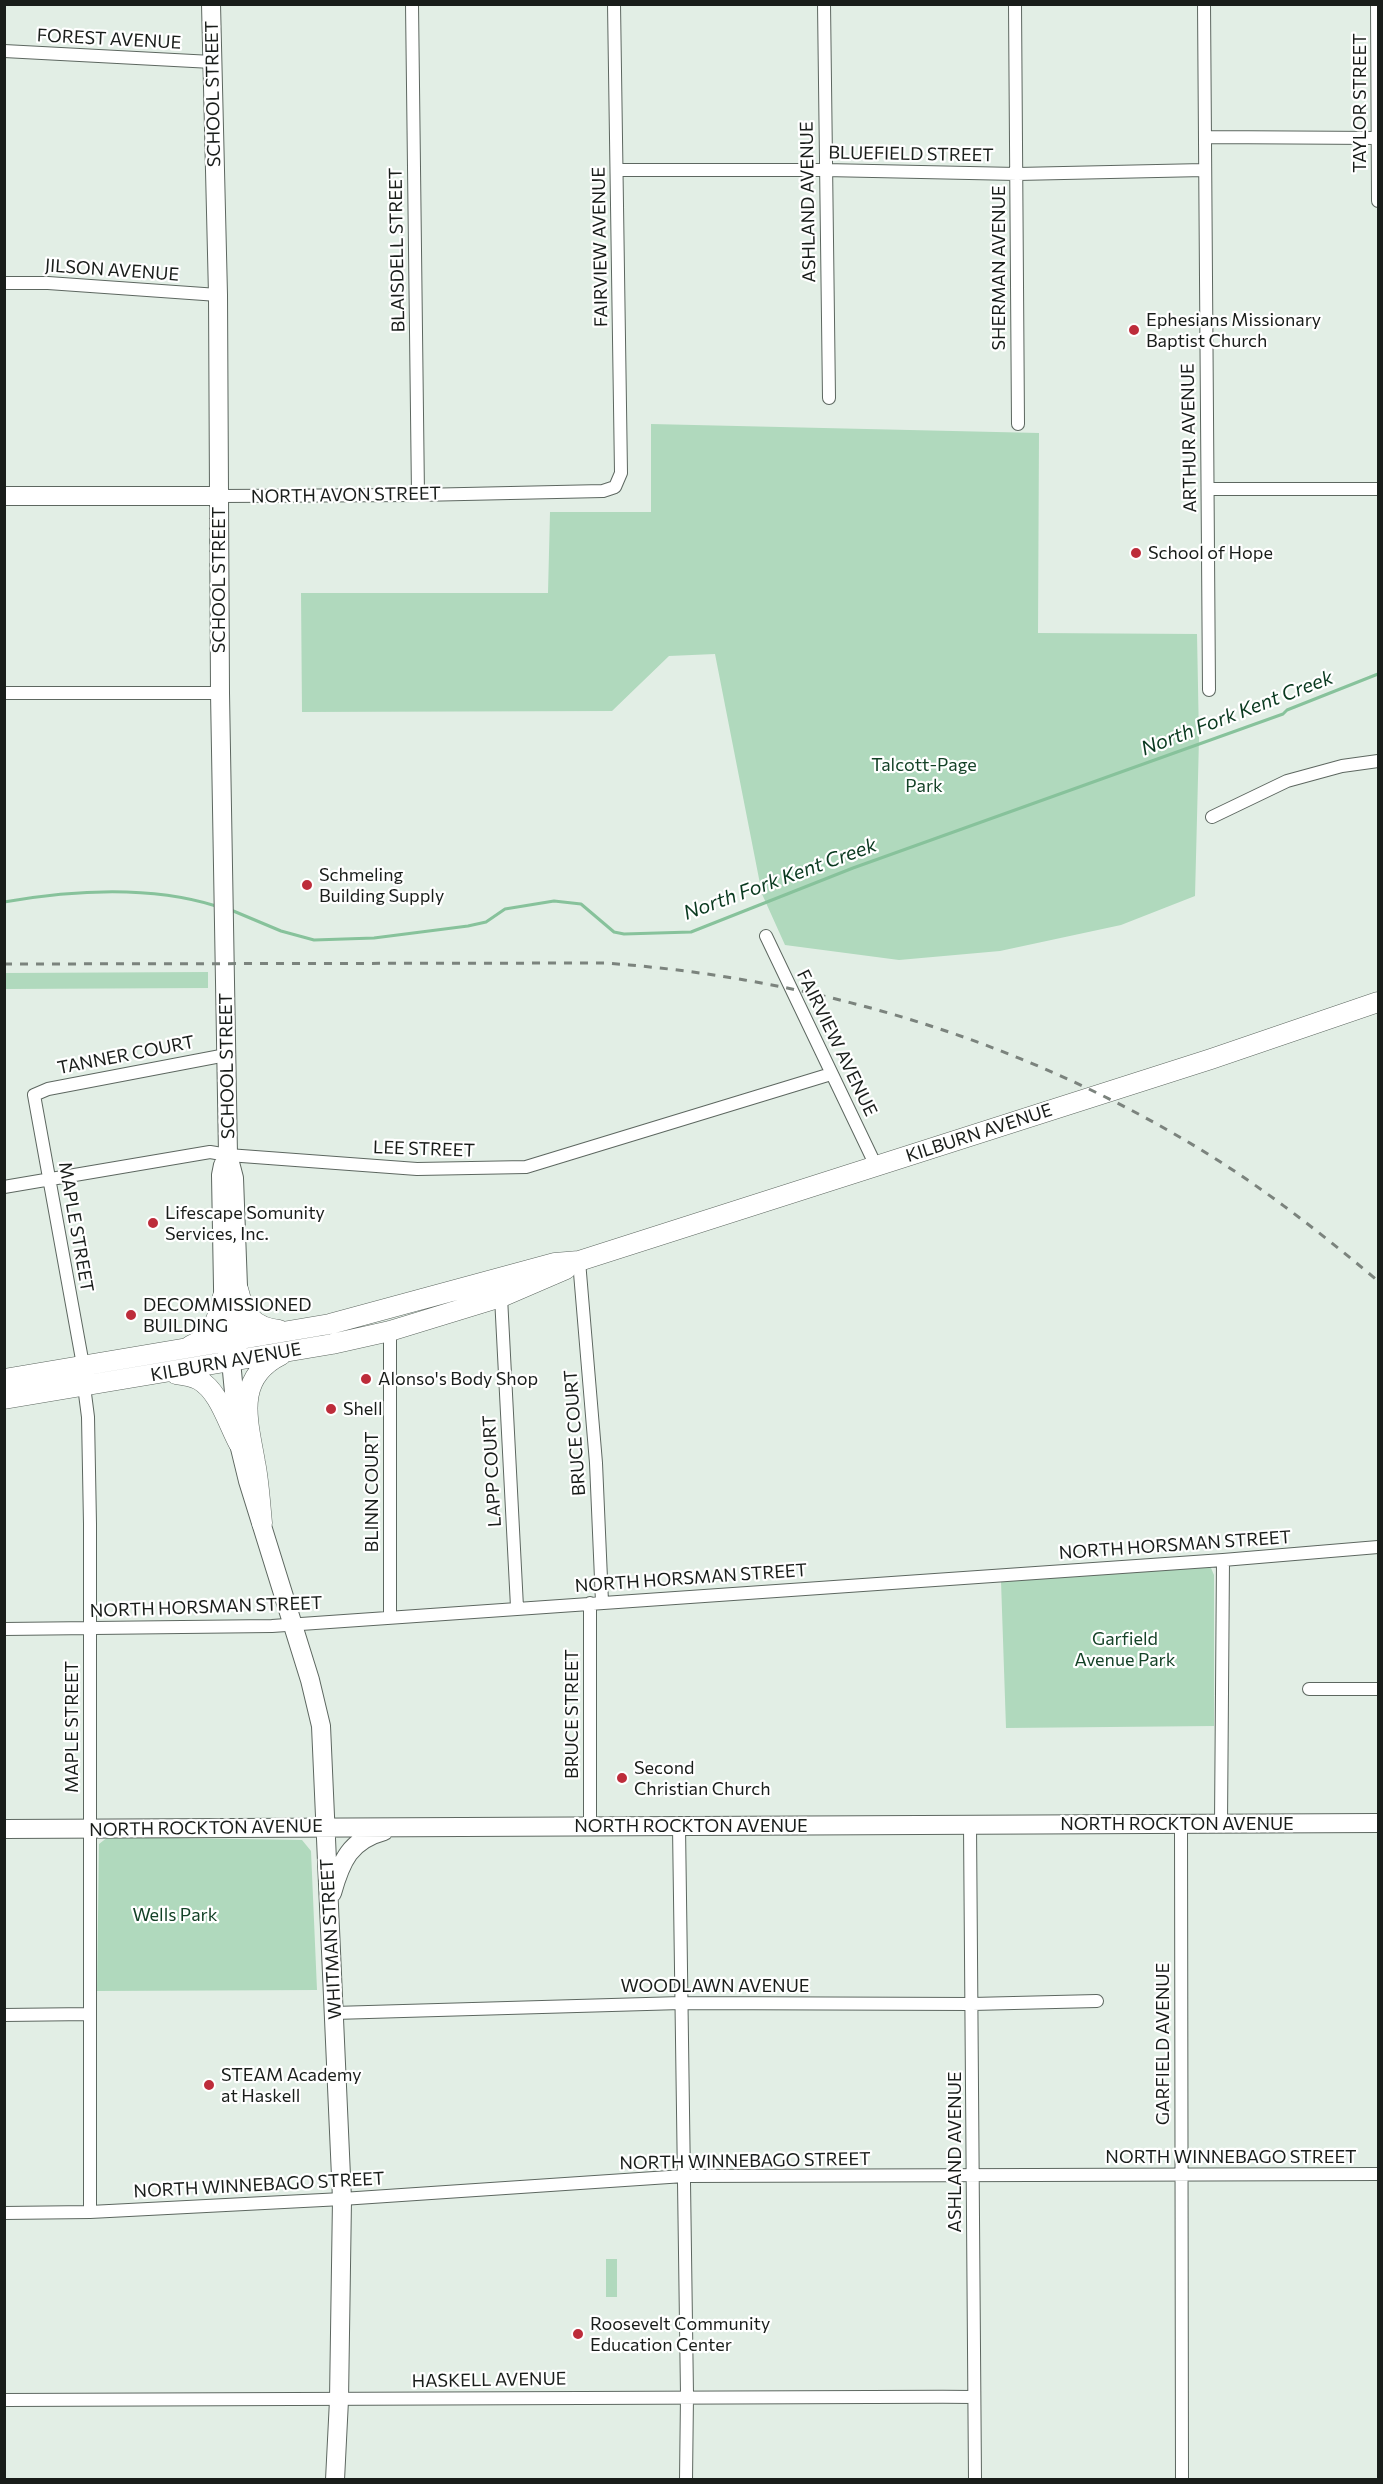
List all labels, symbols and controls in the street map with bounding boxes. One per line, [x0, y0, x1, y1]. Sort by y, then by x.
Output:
street label: SCHOOL STREET [201, 21, 225, 167]
street label: FOREST AVENUE [36, 24, 182, 54]
street label: TAYLOR STREET [1349, 33, 1371, 173]
street label: ASHLAND AVENUE [796, 121, 820, 283]
street label: BLUEFIELD STREET [828, 142, 994, 166]
street label: BLAISDELL STREET [385, 167, 409, 333]
street label: FAIRVIEW AVENUE [588, 167, 612, 327]
street label: SHERMAN AVENUE [988, 185, 1010, 351]
street label: JILSON AVENUE [44, 255, 180, 285]
place label: Ephesians Missionary Baptist Church [1146, 309, 1321, 352]
marker: Ephesians Missionary Baptist Church [1127, 323, 1141, 337]
street label: ARTHUR AVENUE [1177, 363, 1201, 513]
street label: NORTH AVON STREET [251, 483, 441, 507]
street label: SCHOOL STREET [208, 507, 230, 653]
place label: School of Hope [1148, 542, 1273, 564]
marker: School of Hope [1129, 546, 1143, 560]
water label: North Fork Kent Creek [1138, 665, 1336, 761]
park label: Talcott-Page Park [871, 754, 977, 796]
water label: North Fork Kent Creek [680, 833, 880, 925]
place label: Schmeling Building Supply [319, 864, 444, 906]
marker: Schmeling Building Supply [300, 878, 314, 892]
street label: FAIRVIEW AVENUE [792, 966, 882, 1120]
street label: SCHOOL STREET [215, 993, 239, 1139]
street label: TANNER COURT [56, 1031, 196, 1079]
street label: KILBURN AVENUE [903, 1099, 1055, 1167]
street label: LEE STREET [373, 1136, 475, 1162]
street label: MAPLE STREET [54, 1160, 98, 1294]
place label: Lifescape Somunity Services, Inc. [165, 1202, 325, 1244]
marker: Lifescape Somunity Services, Inc. [146, 1216, 160, 1230]
place label: DECOMMISSIONED BUILDING [143, 1294, 312, 1336]
marker: DECOMMISSIONED BUILDING [124, 1308, 138, 1322]
street label: KILBURN AVENUE [149, 1338, 303, 1386]
place label: Alonso's Body Shop [378, 1368, 538, 1390]
street label: BRUCE COURT [560, 1369, 590, 1497]
marker: Alonso's Body Shop [359, 1372, 373, 1386]
place label: Shell [343, 1398, 383, 1420]
marker: Shell [324, 1402, 338, 1416]
street label: LAPP COURT [478, 1414, 506, 1528]
street label: BLINN COURT [361, 1432, 383, 1552]
street label: NORTH HORSMAN STREET [1058, 1526, 1292, 1564]
street label: NORTH HORSMAN STREET [574, 1559, 808, 1597]
street label: NORTH HORSMAN STREET [89, 1592, 323, 1622]
park label: Garfield Avenue Park [1074, 1628, 1176, 1670]
street label: BRUCE STREET [561, 1649, 583, 1779]
street label: MAPLE STREET [61, 1661, 83, 1793]
place label: Second Christian Church [634, 1757, 771, 1800]
marker: Second Christian Church [615, 1771, 629, 1785]
street label: NORTH ROCKTON AVENUE [1060, 1813, 1294, 1835]
street label: NORTH ROCKTON AVENUE [89, 1815, 323, 1841]
street label: NORTH ROCKTON AVENUE [574, 1815, 808, 1837]
street label: WHITMAN STREET [316, 1858, 346, 2020]
park label: Wells Park [132, 1904, 218, 1926]
street label: GARFIELD AVENUE [1152, 1963, 1174, 2125]
street label: WOODLAWN AVENUE [621, 1975, 809, 1997]
place label: STEAM Academy at Haskell [221, 2064, 362, 2106]
street label: ASHLAND AVENUE [944, 2071, 966, 2233]
marker: STEAM Academy at Haskell [202, 2078, 216, 2092]
street label: NORTH WINNEBAGO STREET [1105, 2146, 1357, 2168]
street label: NORTH WINNEBAGO STREET [619, 2148, 871, 2174]
street label: NORTH WINNEBAGO STREET [133, 2168, 385, 2202]
place label: Roosevelt Community Education Center [590, 2313, 770, 2356]
marker: Roosevelt Community Education Center [571, 2327, 585, 2341]
street label: HASKELL AVENUE [411, 2368, 567, 2392]

